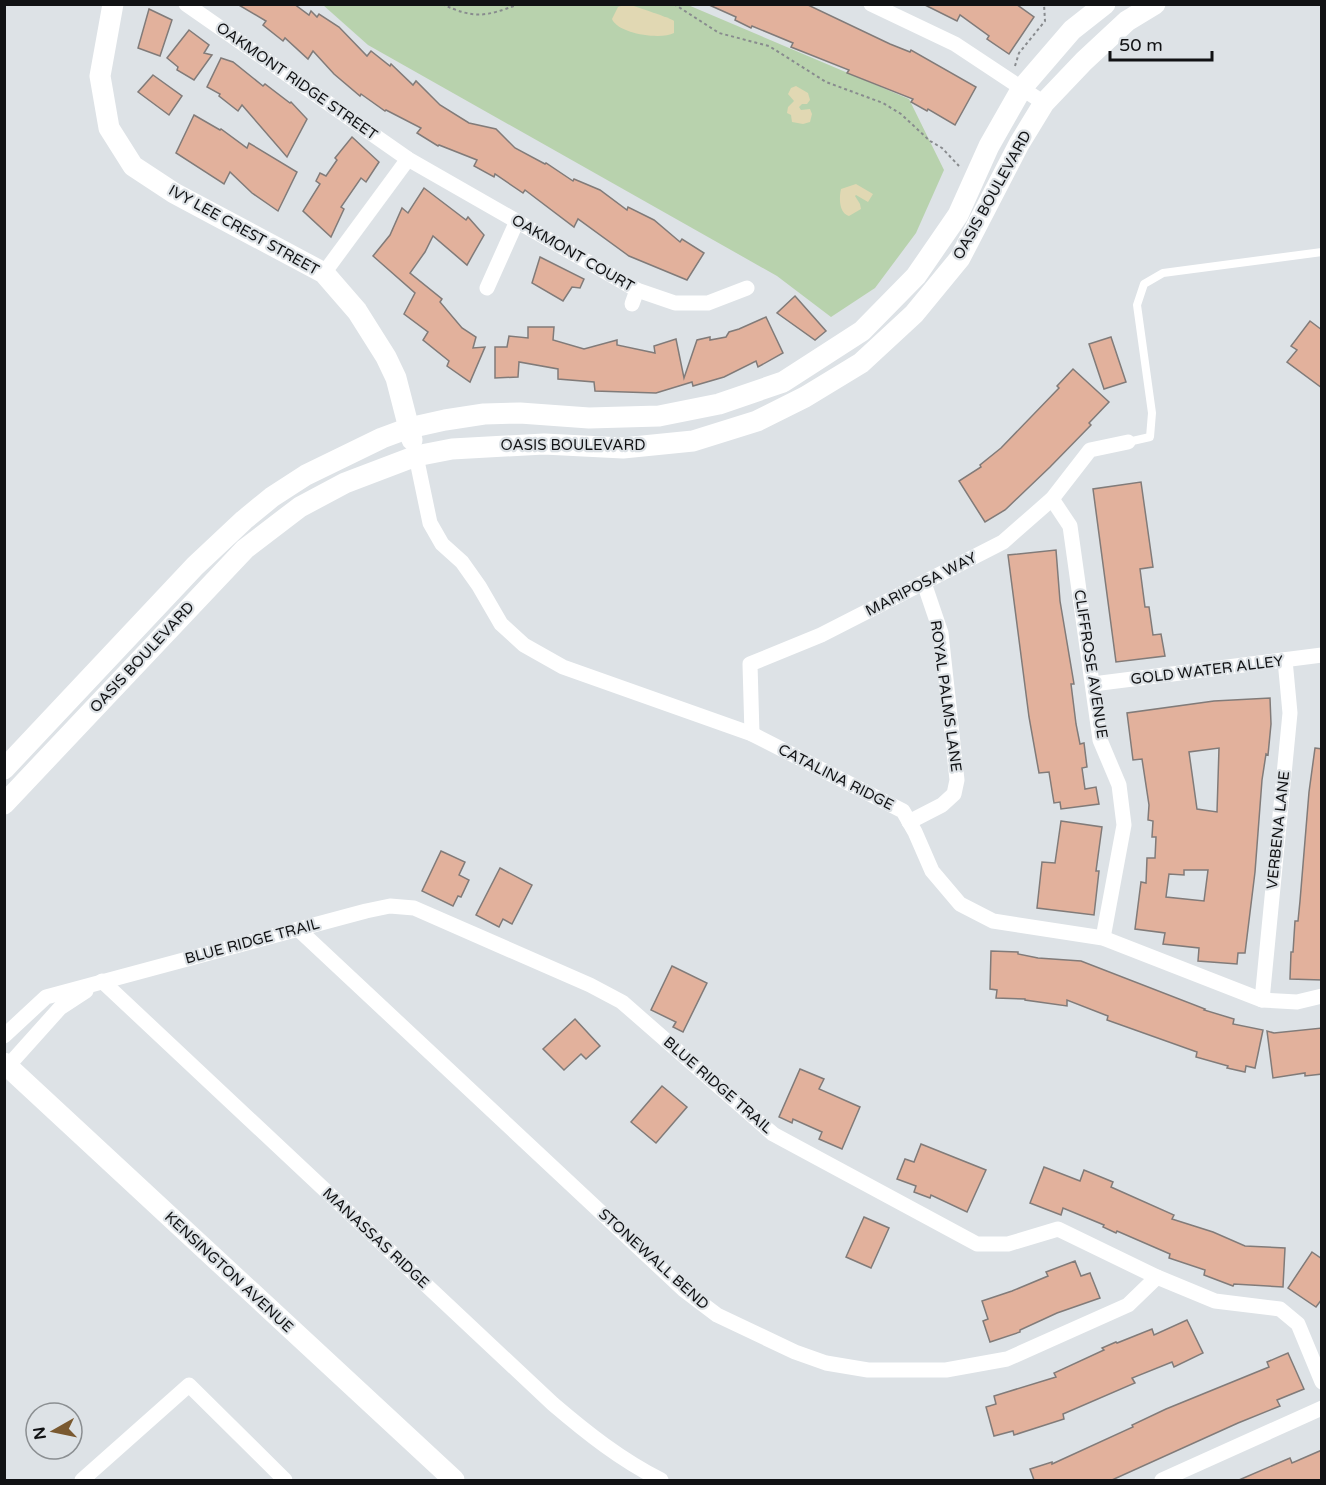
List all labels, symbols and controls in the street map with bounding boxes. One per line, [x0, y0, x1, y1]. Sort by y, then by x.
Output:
street label: OAKMONT RIDGE STREET [213, 18, 381, 144]
scale bar [1110, 24, 1212, 62]
text: 50 m [1119, 34, 1163, 56]
street label: OASIS BOULEVARD [949, 127, 1035, 263]
street label: IVY LEE CREST STREET [166, 181, 322, 279]
street label: OAKMONT COURT [509, 211, 637, 295]
street label: OASIS BOULEVARD [501, 436, 645, 454]
street label: MARIPOSA WAY [862, 548, 980, 620]
street label: CLIFFROSE AVENUE [1070, 588, 1112, 740]
street label: OASIS BOULEVARD [86, 598, 198, 716]
street label: ROYAL PALMS LANE [926, 619, 966, 773]
street label: GOLD WATER ALLEY [1130, 652, 1285, 688]
street label: CATALINA RIDGE [775, 740, 897, 814]
street label: VERBENA LANE [1263, 770, 1293, 890]
street label: BLUE RIDGE TRAIL [183, 914, 322, 968]
street label: BLUE RIDGE TRAIL [660, 1033, 776, 1137]
street label: MANASSAS RIDGE [319, 1184, 433, 1292]
street label: STONEWALL BEND [595, 1205, 713, 1313]
street label: KENSINGTON AVENUE [161, 1208, 297, 1336]
north arrow [24, 1401, 84, 1461]
text: N [29, 1425, 51, 1441]

